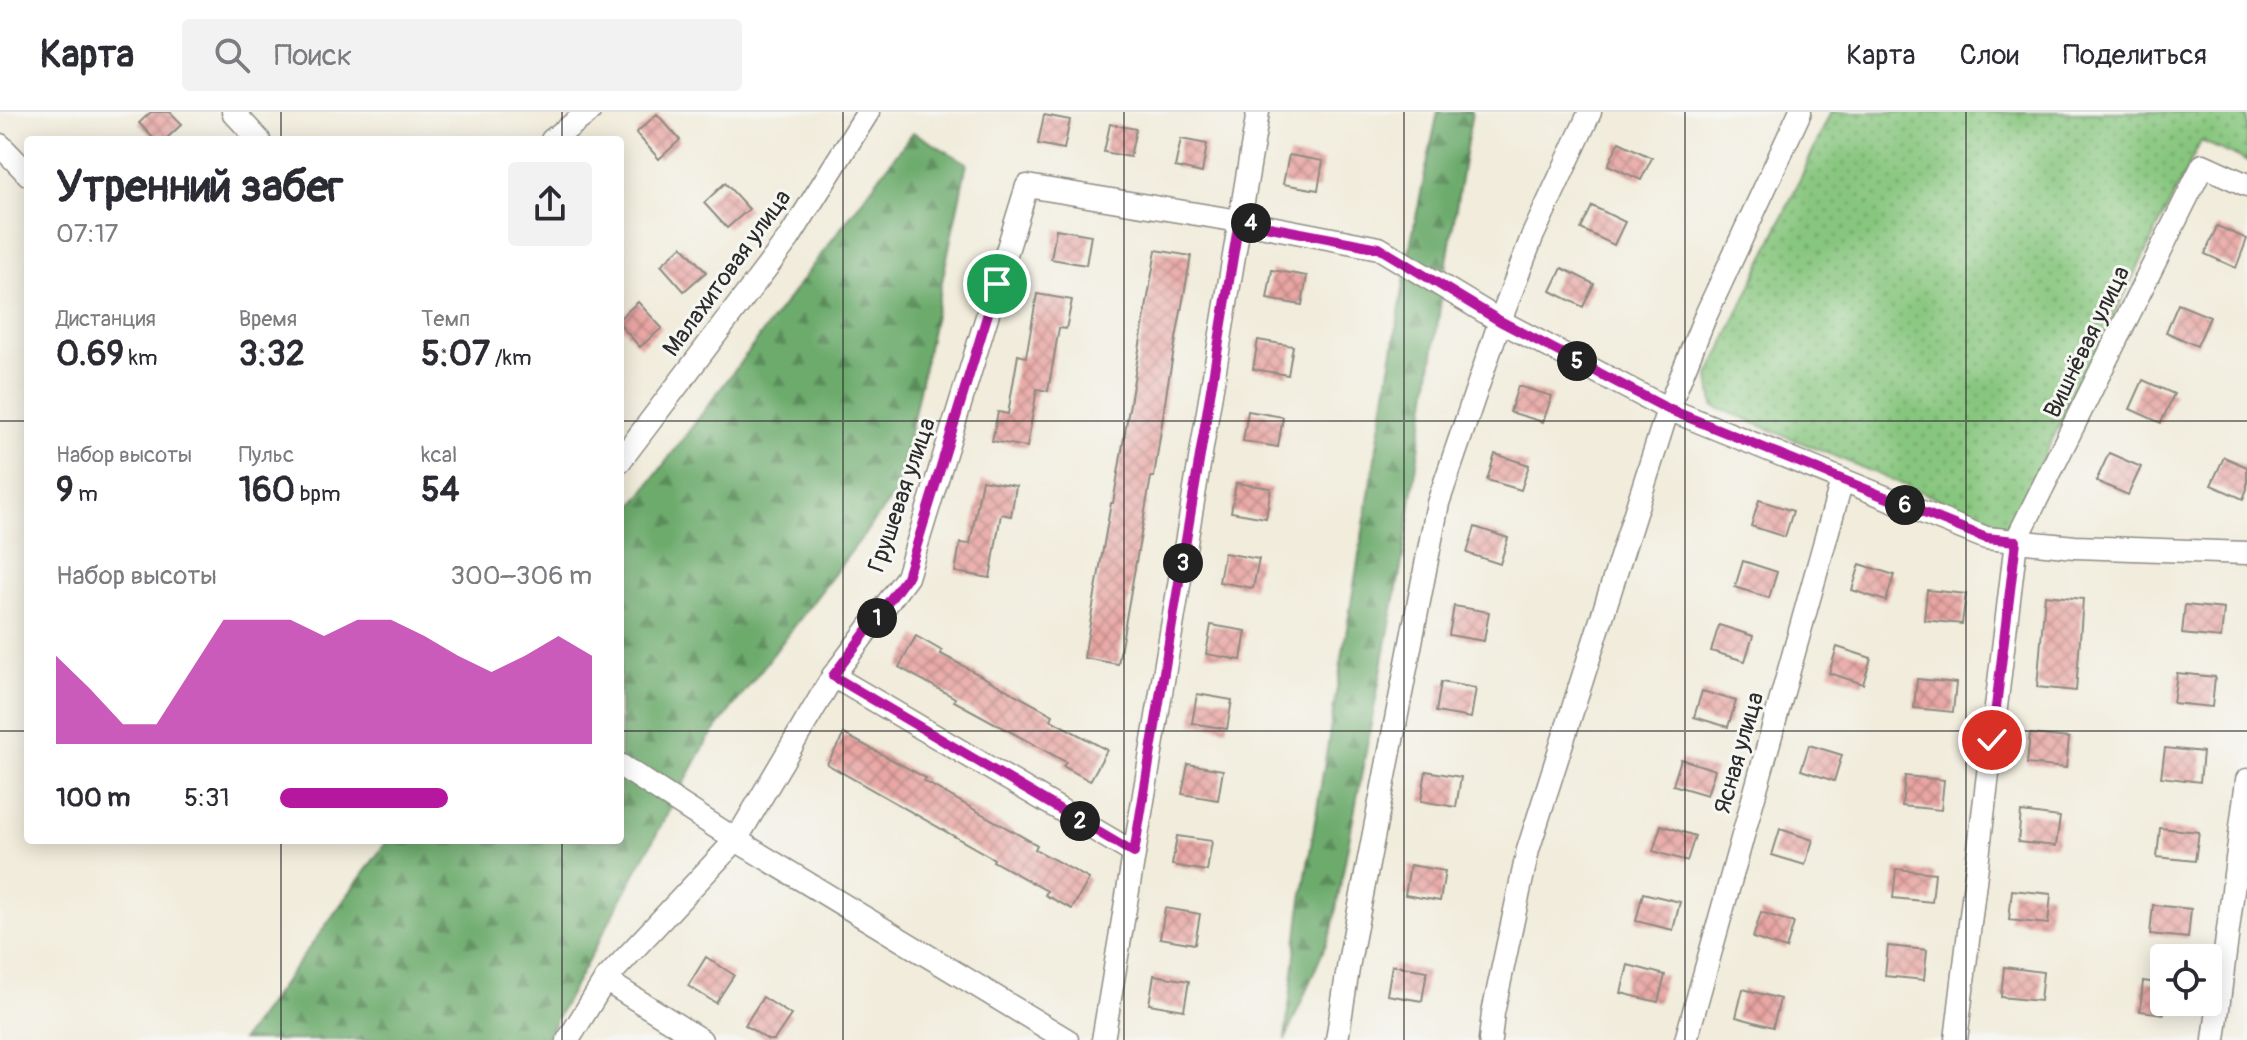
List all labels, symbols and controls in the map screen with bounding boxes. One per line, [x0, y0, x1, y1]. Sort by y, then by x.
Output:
search box [182, 19, 742, 91]
text: Карта [40, 31, 134, 79]
icon: search [210, 33, 254, 77]
text: Поиск [274, 37, 352, 74]
text: Карта [1846, 38, 1916, 73]
text: Слои [1960, 38, 2019, 73]
text: Поделиться [2063, 38, 2207, 73]
text: Утренний забег [56, 160, 343, 215]
button: share [508, 162, 592, 246]
street label: Малахитовая улица [657, 184, 797, 362]
pin: 4 [1231, 203, 1271, 243]
text: 4 [1245, 209, 1257, 237]
text: 07:17 [56, 218, 118, 250]
pin [963, 250, 1031, 318]
street label: Вишнёвая улица [2038, 261, 2136, 423]
icon: arrive [975, 262, 1019, 306]
text: Дистанция [56, 305, 156, 333]
text: Время [239, 305, 297, 333]
text: Темп [421, 305, 470, 333]
text: 0.69 [56, 333, 124, 376]
text: 3:32 [239, 333, 305, 376]
text: 5:07 [421, 333, 490, 376]
pin: 5 [1557, 341, 1597, 381]
text: km [124, 344, 157, 372]
text: /km [490, 344, 531, 372]
text: 5 [1571, 347, 1583, 375]
street label: Грушевая улица [862, 414, 942, 576]
text: Набор высоты [56, 441, 192, 469]
text: Пульс [239, 441, 294, 469]
text: kcal [421, 441, 457, 469]
text: 9 [56, 469, 74, 512]
text: 160 [239, 469, 295, 512]
text: 54 [421, 469, 459, 512]
text: m [74, 480, 98, 508]
text: bpm [295, 480, 340, 508]
pin: 6 [1885, 485, 1925, 525]
text: 6 [1899, 491, 1911, 519]
pin: 3 [1163, 543, 1203, 583]
text: 3 [1177, 549, 1189, 577]
text: Набор высоты [56, 560, 217, 592]
text: 300–306 m [451, 560, 592, 592]
pin: 1 [857, 598, 897, 638]
text: 1 [873, 604, 881, 632]
street label: Ясная улица [1708, 689, 1770, 817]
pin [1958, 706, 2026, 774]
icon: check [1970, 718, 2014, 762]
text: 100 m [56, 782, 130, 814]
text: 5:31 [184, 782, 230, 814]
pin: 2 [1060, 801, 1100, 841]
text: 2 [1074, 807, 1086, 835]
map controls [2150, 944, 2222, 1016]
button: locate [2150, 944, 2222, 1016]

